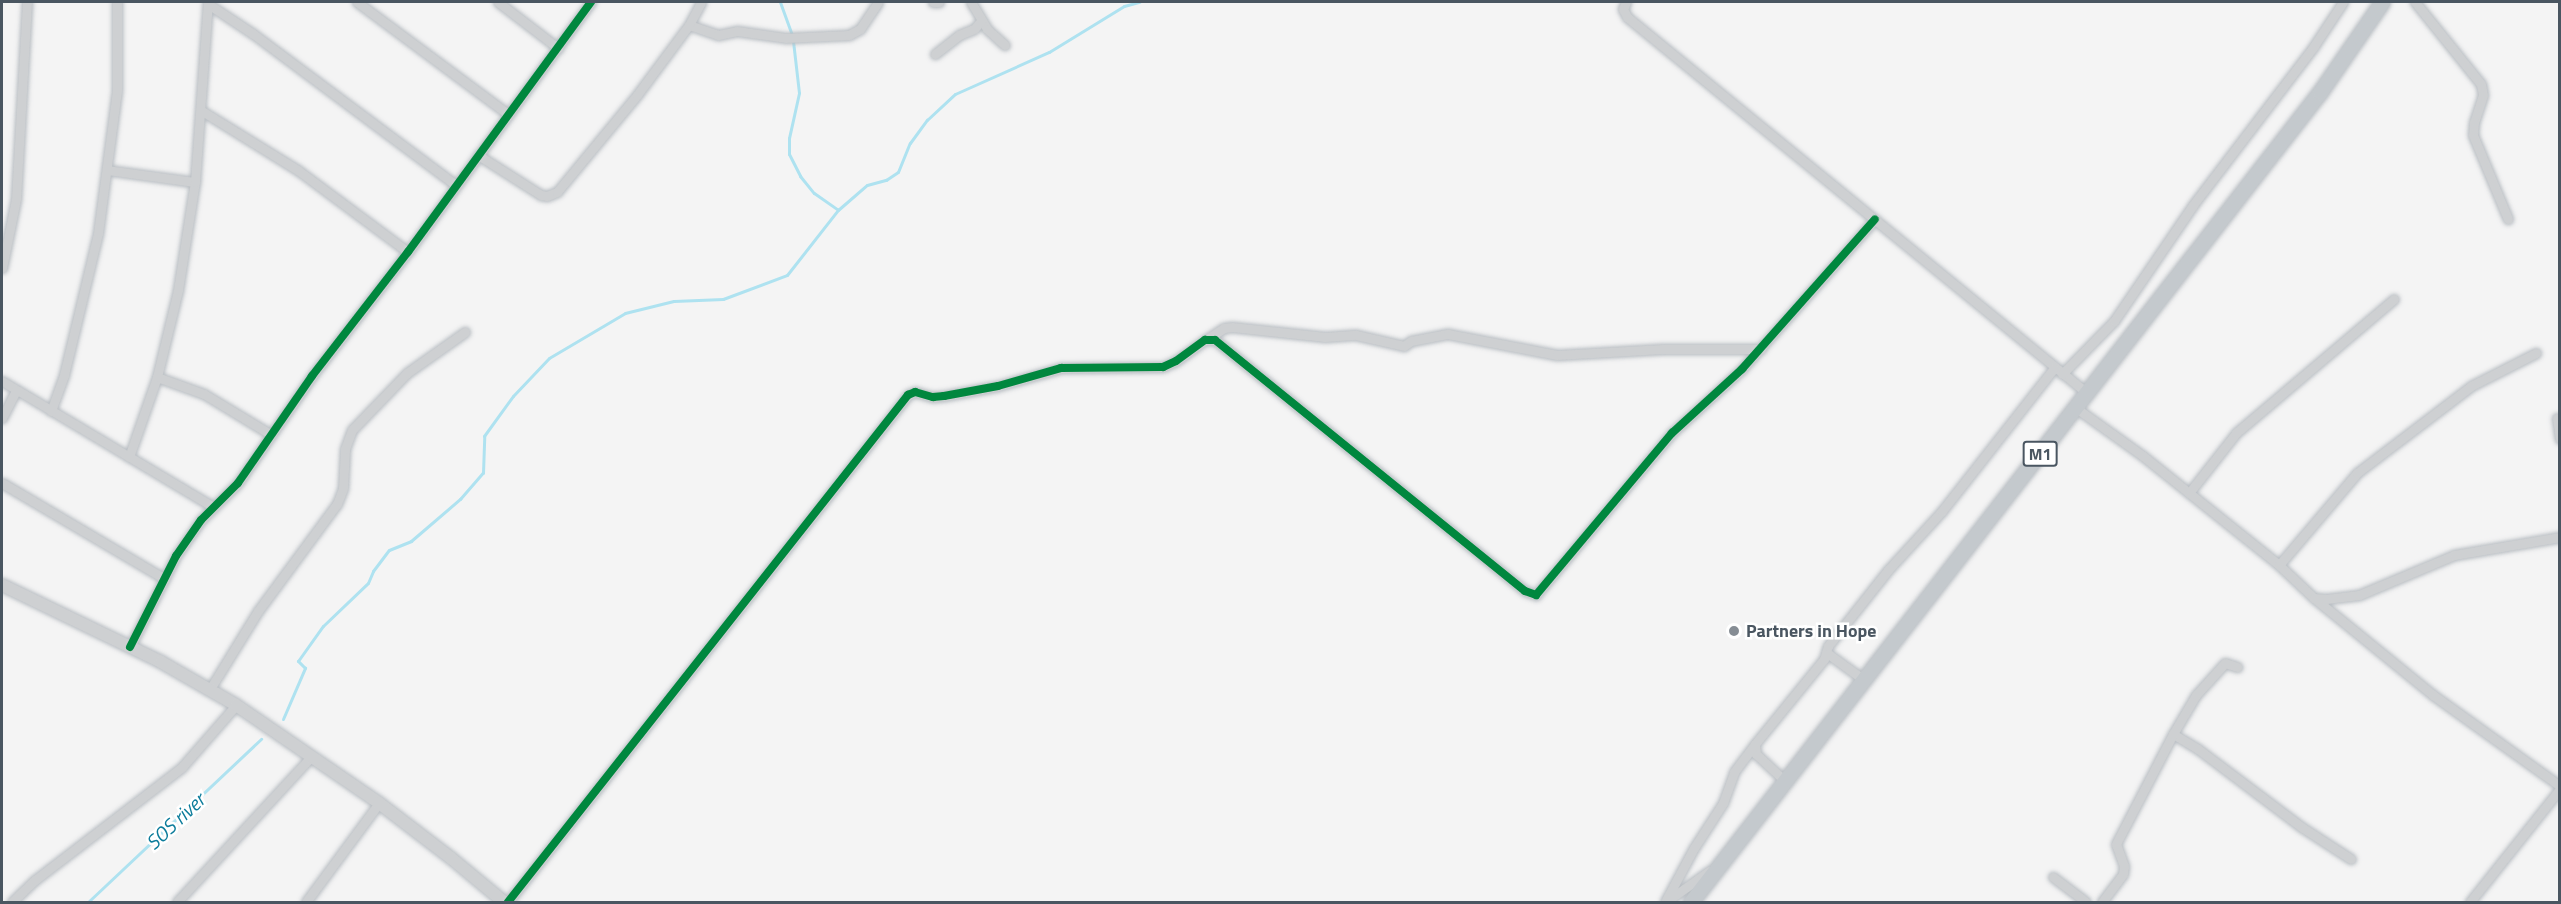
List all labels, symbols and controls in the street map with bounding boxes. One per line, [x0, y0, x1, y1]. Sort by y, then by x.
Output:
road number: M1 [2022, 441, 2058, 467]
place label: Partners in Hope [1746, 620, 1876, 642]
marker: Partners in Hope [1727, 624, 1741, 638]
water label: SOS river [141, 788, 209, 854]

